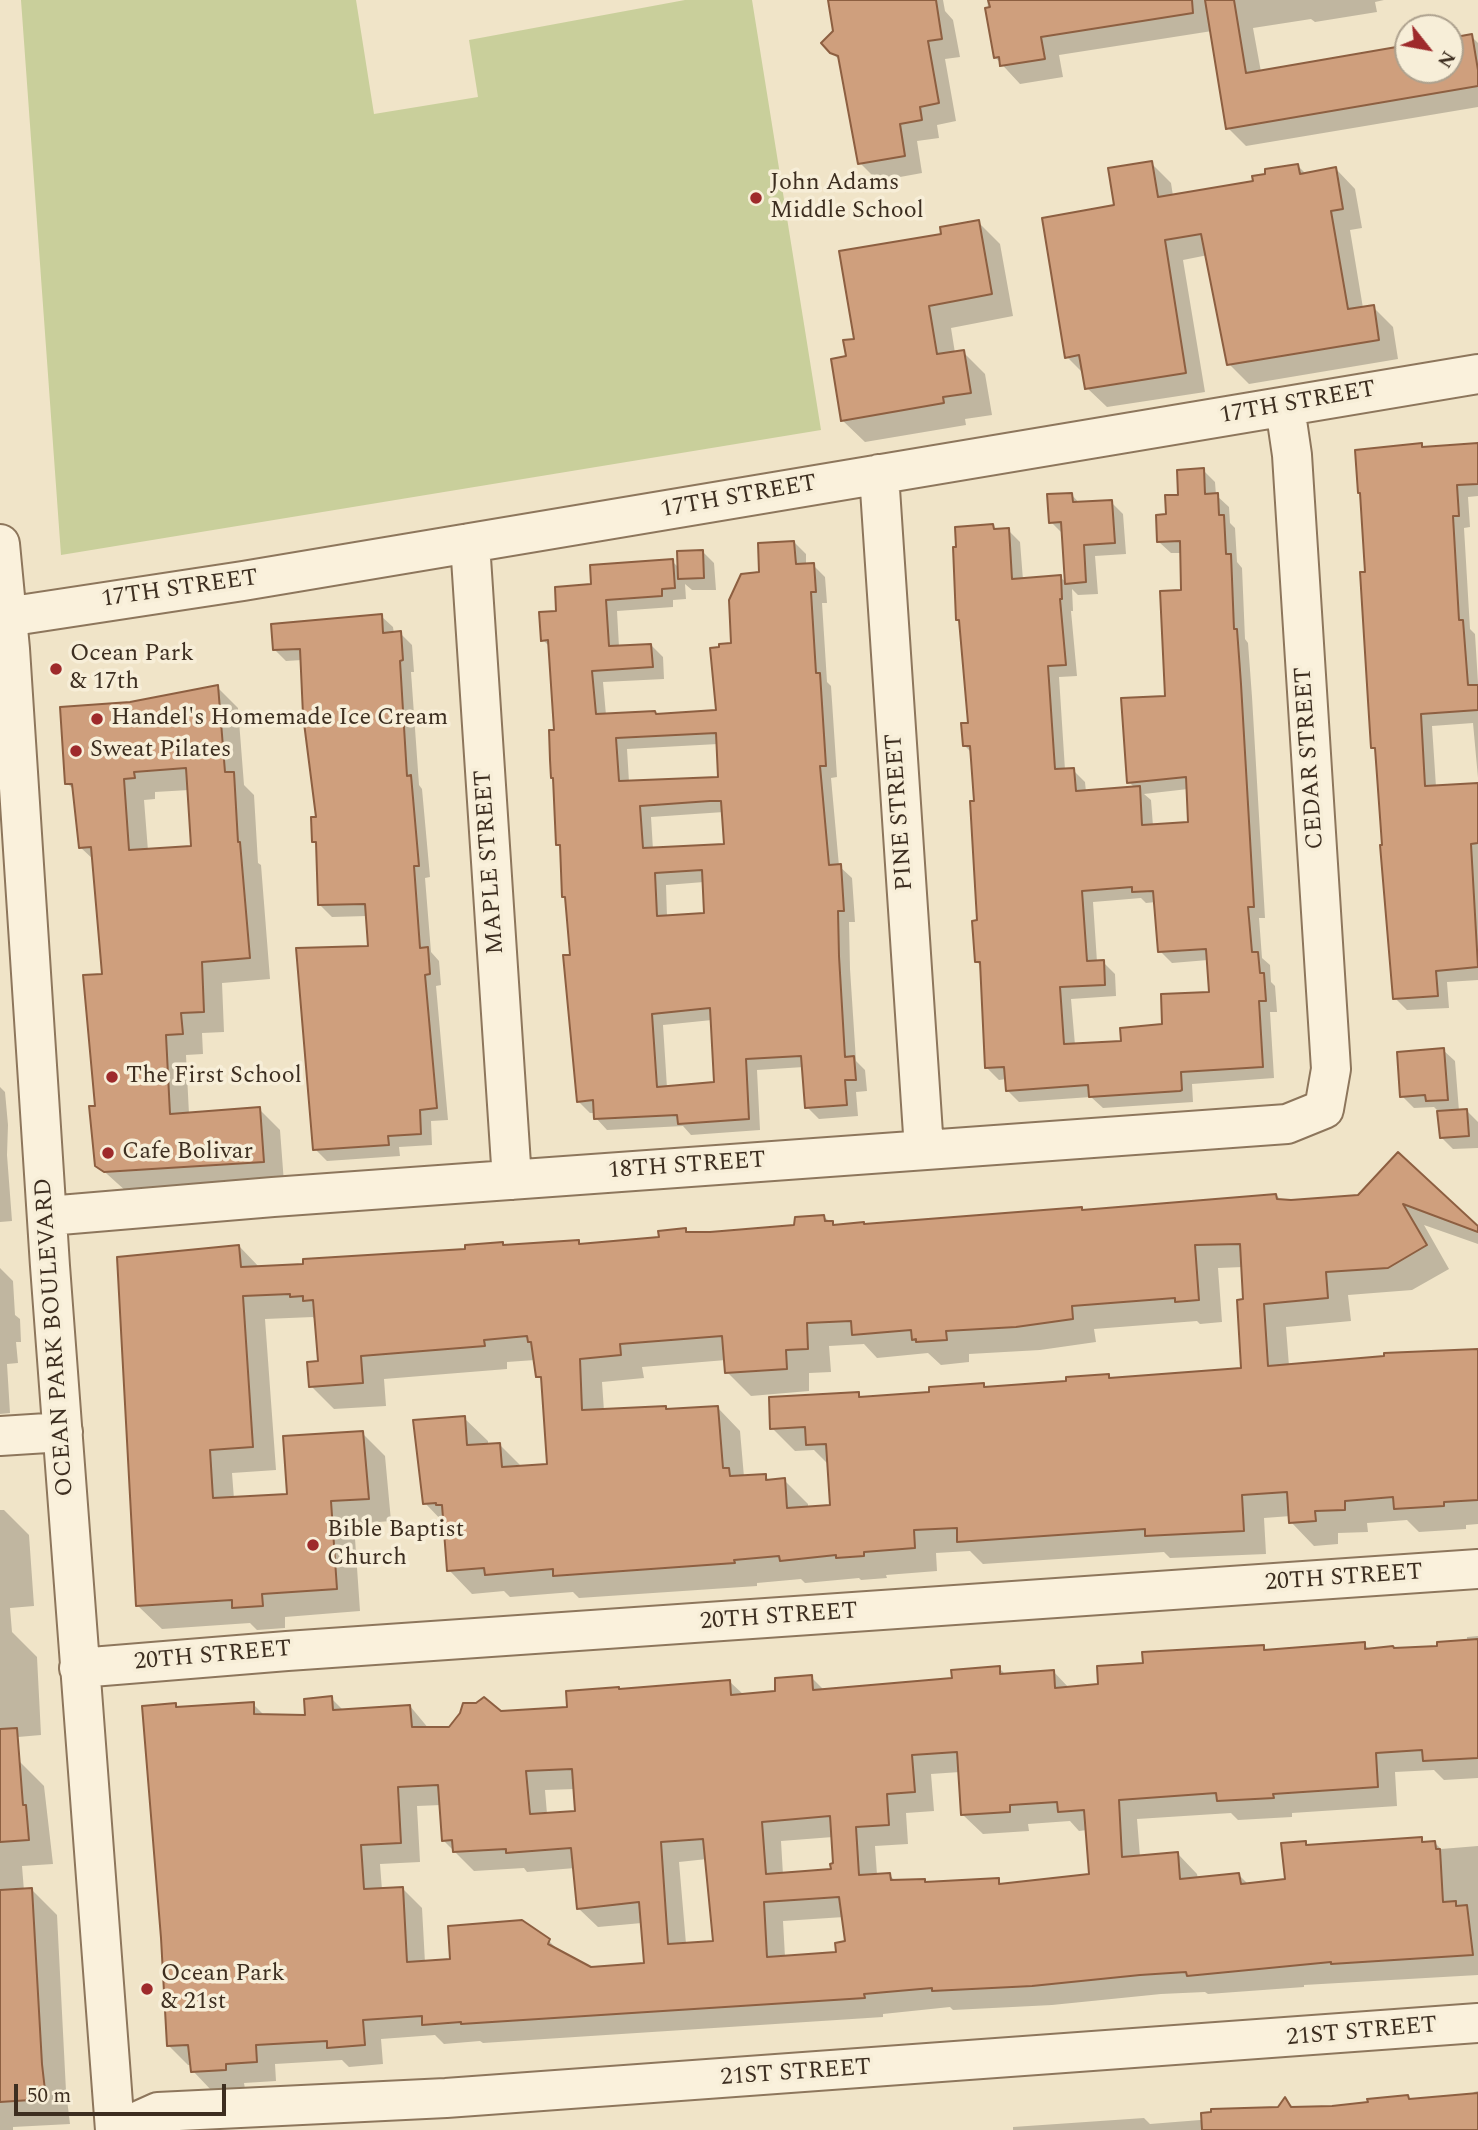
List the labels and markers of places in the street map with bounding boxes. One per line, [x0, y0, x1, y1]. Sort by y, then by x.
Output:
place label: John Adams Middle School [770, 170, 924, 226]
marker: John Adams Middle School [748, 190, 764, 206]
place label: Ocean Park & 17th [70, 641, 194, 697]
marker: Ocean Park & 17th [48, 661, 64, 677]
place label: Handel's Homemade Ice Cream [111, 705, 448, 733]
marker: Handel's Homemade Ice Cream [89, 711, 105, 727]
place label: Sweat Pilates [90, 737, 231, 765]
marker: Sweat Pilates [68, 743, 84, 759]
place label: The First School [126, 1063, 302, 1091]
marker: The First School [104, 1069, 120, 1085]
place label: Cafe Bolivar [122, 1139, 253, 1167]
marker: Cafe Bolivar [100, 1145, 116, 1161]
place label: Bible Baptist Church [327, 1517, 464, 1573]
marker: Bible Baptist Church [305, 1537, 321, 1553]
place label: Ocean Park & 21st [161, 1961, 285, 2017]
marker: Ocean Park & 21st [139, 1981, 155, 1997]

